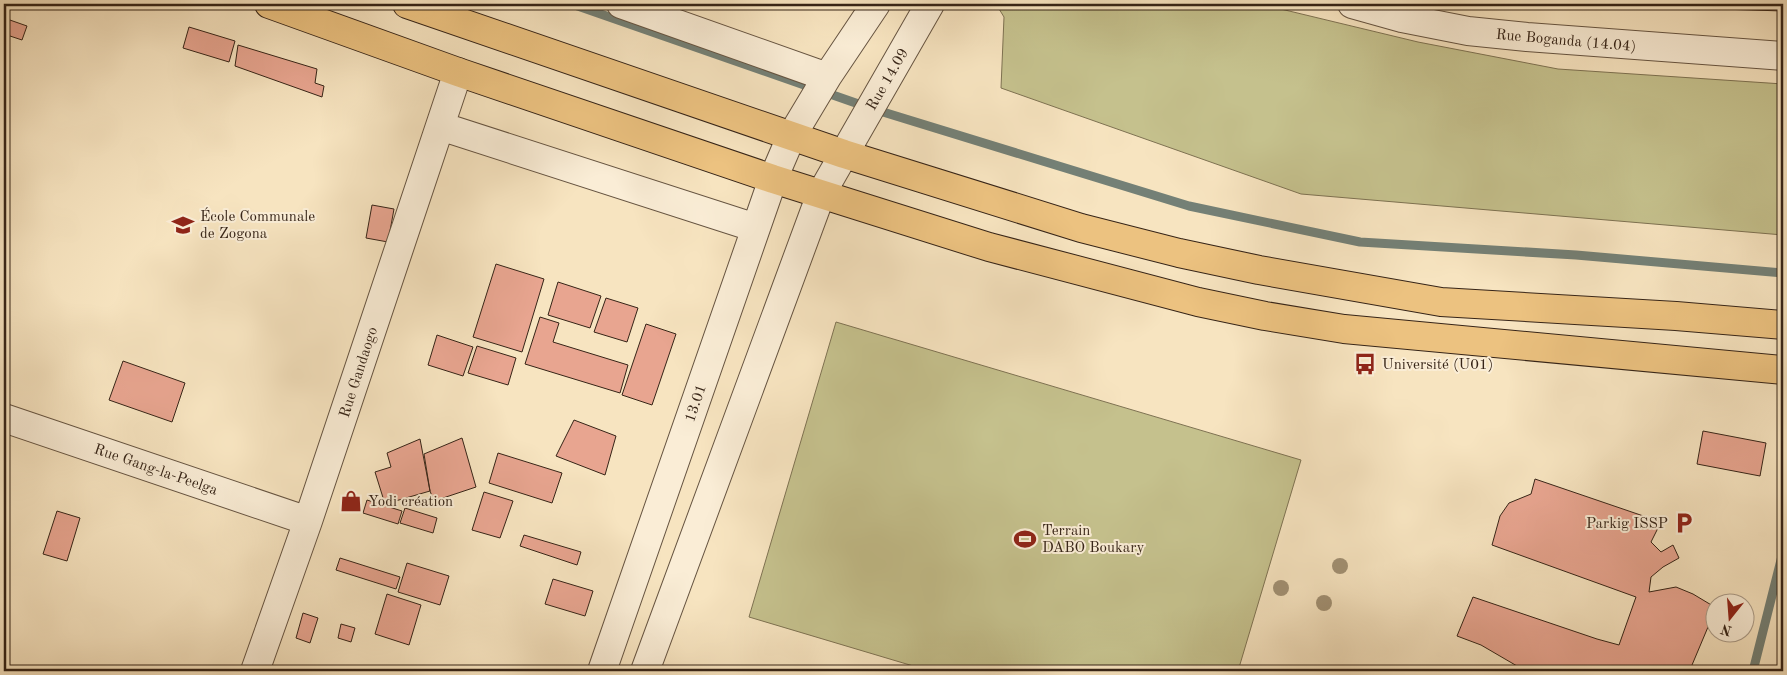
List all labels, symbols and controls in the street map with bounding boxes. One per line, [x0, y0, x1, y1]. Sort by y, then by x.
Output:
street label: Rue Boganda (14.04) [1495, 28, 1637, 55]
street label: Rue 14.09 [865, 46, 912, 113]
place label: École Communale de Zogona [200, 207, 315, 242]
school or university icon: École Communale de Zogona [170, 212, 196, 238]
street label: Rue Gandaogo [338, 325, 381, 420]
bus stop icon: Université (U01) [1352, 351, 1378, 377]
place label: Université (U01) [1382, 358, 1493, 373]
street label: 13.01 [683, 383, 710, 424]
street label: Rue Gang-la-Peelga [92, 442, 220, 499]
shop icon: Yodi création [338, 488, 364, 514]
place label: Yodi création [368, 495, 453, 510]
parking icon: Parkig ISSP [1671, 510, 1697, 536]
place label: Parkig ISSP [1586, 517, 1668, 532]
place label: Terrain DABO Boukary [1042, 524, 1144, 556]
sports icon: Terrain DABO Boukary [1012, 526, 1038, 552]
north arrow [1704, 592, 1754, 642]
text: N [1719, 621, 1734, 638]

